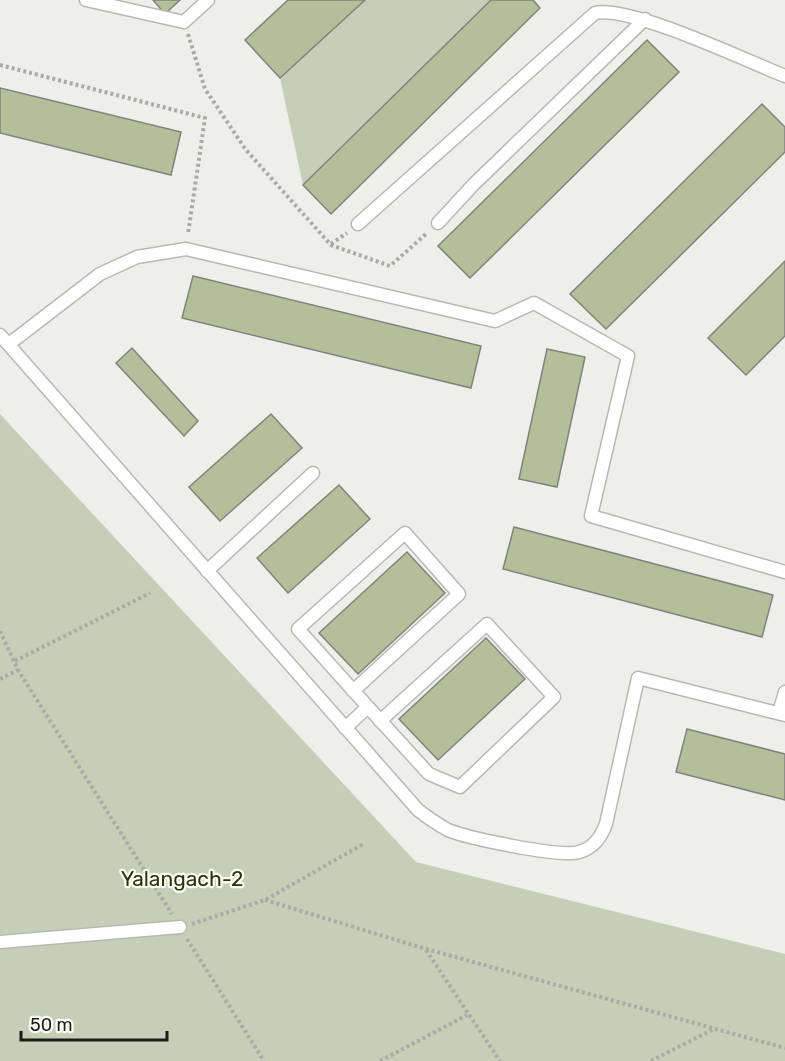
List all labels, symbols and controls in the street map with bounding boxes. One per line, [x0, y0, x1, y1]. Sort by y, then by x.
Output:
park label: Yalangach-2 [121, 866, 243, 891]
scale bar [21, 1004, 166, 1042]
text: 50 m [30, 1014, 73, 1036]

